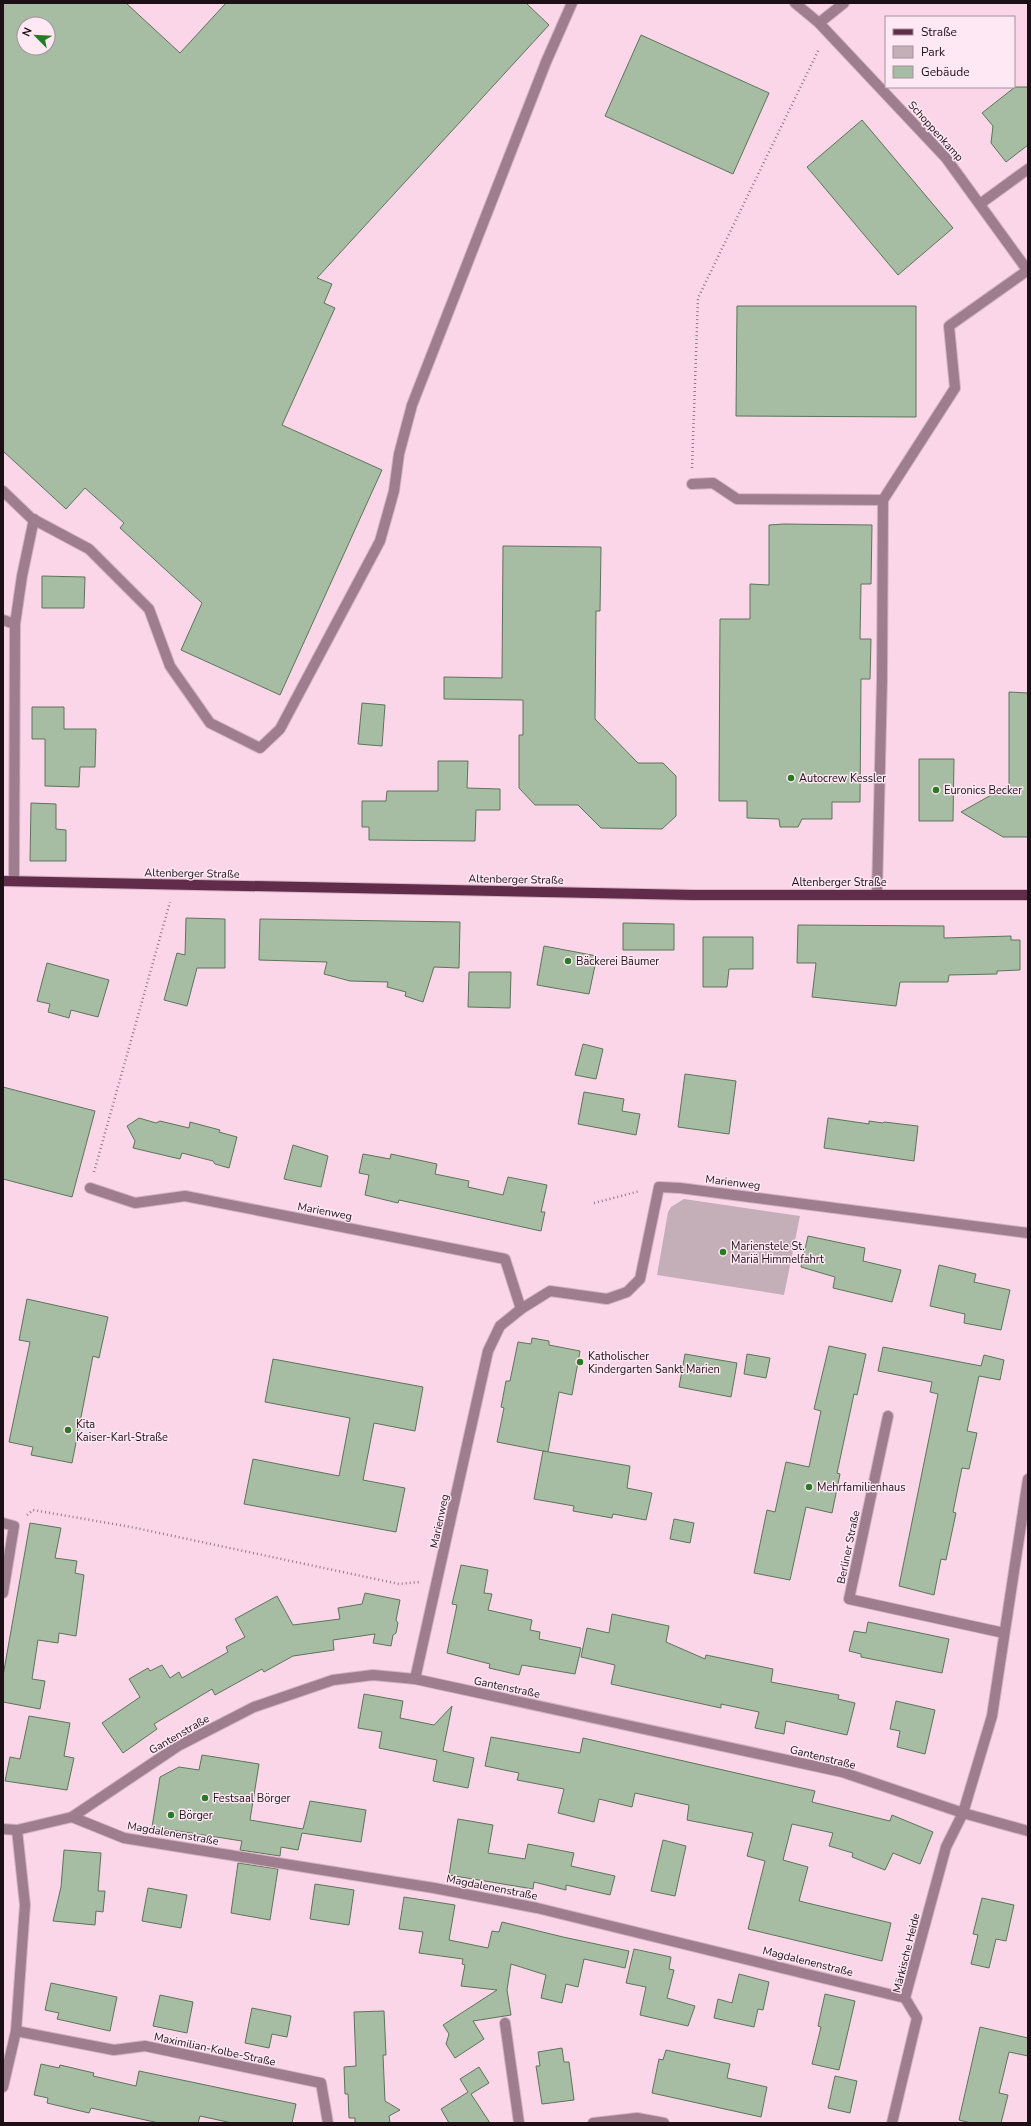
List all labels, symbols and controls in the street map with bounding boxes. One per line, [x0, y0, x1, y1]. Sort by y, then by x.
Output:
north arrow [16, 16, 56, 56]
legend [885, 16, 1015, 88]
text: Straße [921, 24, 957, 40]
text: N [19, 25, 36, 39]
text: Park [921, 44, 946, 60]
text: Gebäude [921, 64, 970, 80]
street label: Schoppenkamp [905, 98, 967, 165]
place label: Autocrew Kessler [799, 771, 886, 786]
marker: Autocrew Kessler [786, 773, 796, 783]
place label: Euronics Becker [944, 783, 1022, 798]
marker: Euronics Becker [931, 785, 941, 795]
street label: Altenberger Straße [144, 865, 240, 882]
street label: Altenberger Straße [468, 871, 564, 888]
street label: Altenberger Straße [791, 875, 887, 890]
place label: Bäckerei Bäumer [576, 954, 659, 969]
marker: Bäckerei Bäumer [563, 956, 573, 966]
street label: Marienweg [705, 1172, 761, 1193]
street label: Marienweg [296, 1199, 353, 1224]
place label: Marienstele St. Mariä Himmelfahrt [731, 1239, 824, 1267]
marker: Marienstele St. Mariä Himmelfahrt [718, 1247, 728, 1257]
place label: Katholischer Kindergarten Sankt Marien [588, 1349, 720, 1377]
marker: Katholischer Kindergarten Sankt Marien [575, 1357, 585, 1367]
place label: Kita Kaiser-Karl-Straße [76, 1417, 168, 1445]
marker: Kita Kaiser-Karl-Straße [63, 1425, 73, 1435]
place label: Mehrfamilienhaus [817, 1480, 906, 1495]
marker: Mehrfamilienhaus [804, 1482, 814, 1492]
street label: Marienweg [426, 1493, 453, 1550]
street label: Berliner Straße [833, 1509, 864, 1585]
street label: Gantenstraße [472, 1673, 542, 1702]
street label: Gantenstraße [146, 1711, 212, 1758]
street label: Gantenstraße [788, 1742, 858, 1773]
place label: Festsaal Börger [213, 1791, 291, 1806]
marker: Festsaal Börger [200, 1793, 210, 1803]
place label: Börger [179, 1808, 213, 1823]
marker: Börger [166, 1810, 176, 1820]
street label: Magdalenenstraße [126, 1818, 220, 1849]
street label: Magdalenenstraße [445, 1871, 539, 1904]
street label: Märkische Heide [889, 1912, 924, 1995]
street label: Magdalenenstraße [761, 1943, 855, 1980]
street label: Maximilian-Kolbe-Straße [153, 2029, 277, 2070]

